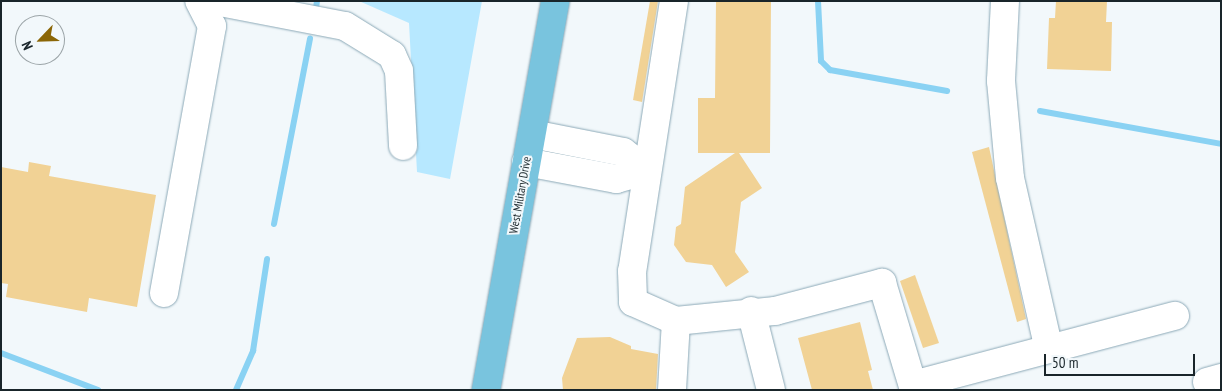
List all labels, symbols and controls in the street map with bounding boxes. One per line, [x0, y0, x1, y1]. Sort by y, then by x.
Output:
north arrow [15, 15, 65, 65]
text: N [17, 39, 37, 53]
street label: West Military Drive [506, 155, 534, 235]
scale bar [1047, 344, 1198, 376]
text: 50 m [1052, 353, 1078, 372]

